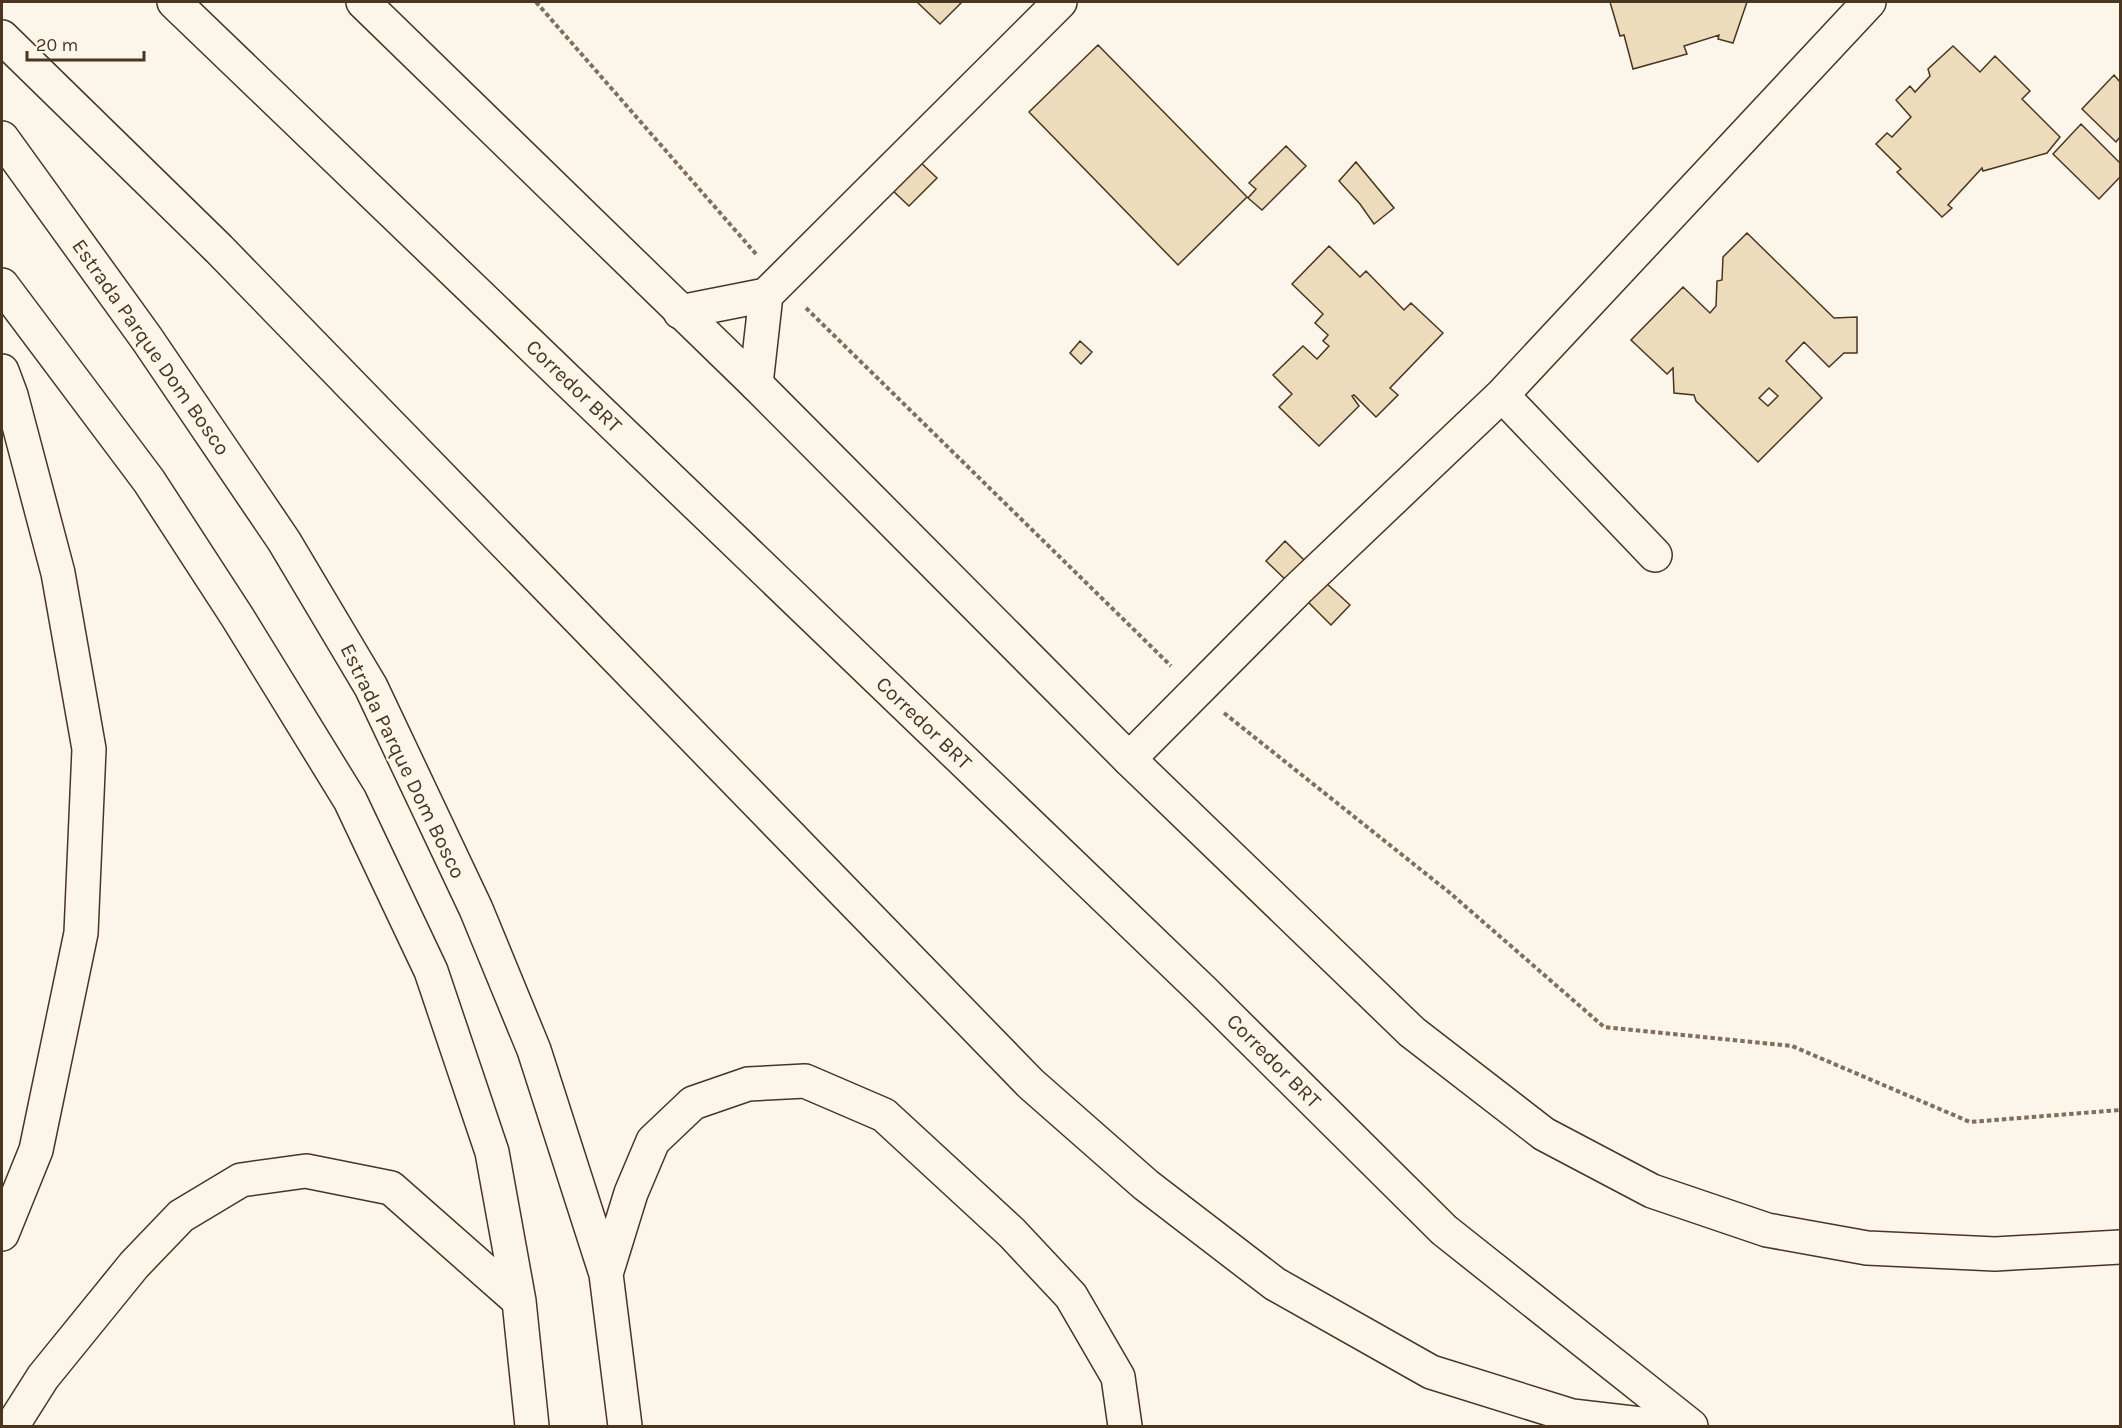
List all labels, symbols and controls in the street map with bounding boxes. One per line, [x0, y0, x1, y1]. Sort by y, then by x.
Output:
scale bar [27, 24, 144, 62]
text: 20 m [36, 34, 78, 56]
street label: Estrada Parque Dom Bosco [67, 234, 235, 460]
street label: Corredor BRT [521, 335, 627, 438]
street label: Estrada Parque Dom Bosco [336, 640, 470, 882]
street label: Corredor BRT [871, 672, 977, 775]
street label: Corredor BRT [1222, 1009, 1326, 1113]

